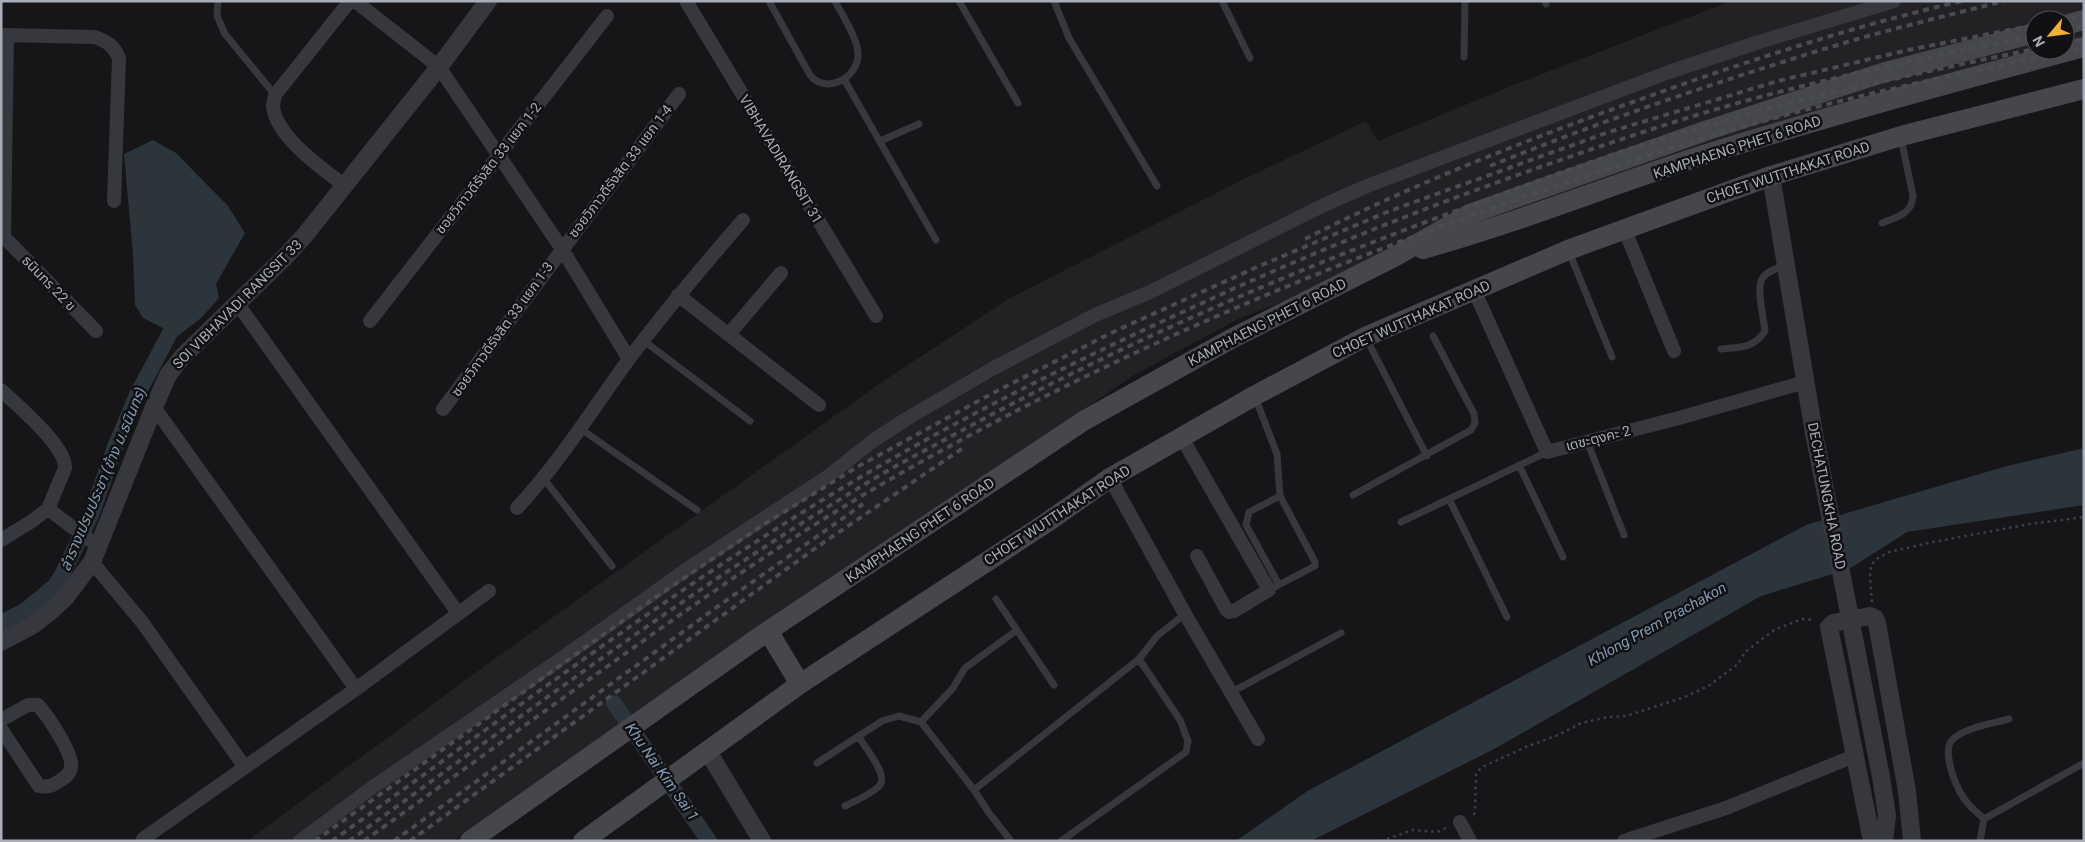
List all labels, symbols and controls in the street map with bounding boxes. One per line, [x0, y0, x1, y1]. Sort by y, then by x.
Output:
north arrow [2025, 10, 2075, 60]
text: N [2029, 33, 2048, 50]
street label: VIBHAVADIRANGSIT 31 [736, 92, 826, 226]
street label: ซอยวิภาวดีรังสิต 33 แยก 1-2 [432, 99, 544, 237]
street label: ซอยวิภาวดีรังสิต 33 แยก 1-4 [565, 101, 675, 240]
street label: KAMPHAENG PHET 6 ROAD [1651, 112, 1823, 182]
street label: CHOET WUTTHAKAT ROAD [1704, 138, 1872, 206]
street label: SOI VIBHAVADI RANGSIT 33 [169, 236, 305, 372]
street label: ธนินทร 22 ข [19, 252, 79, 314]
street label: ซอยวิภาวดีรังสิต 33 แยก 1-3 [448, 259, 556, 399]
street label: KAMPHAENG PHET 6 ROAD [1185, 275, 1349, 369]
street label: CHOET WUTTHAKAT ROAD [1330, 277, 1492, 361]
water label: ลำรางเปรมประชา (ข้าง ม.ธนินทร) [56, 385, 150, 573]
street label: DECHATUNGKHA ROAD [1805, 421, 1849, 571]
street label: เดชะตุงคะ 2 [1564, 422, 1632, 455]
street label: CHOET WUTTHAKAT ROAD [981, 462, 1133, 568]
street label: KAMPHAENG PHET 6 ROAD [843, 474, 997, 586]
water label: Khlong Prem Prachakon [1584, 578, 1730, 670]
water label: Khu Nai Kim Sai 1 [622, 720, 702, 824]

